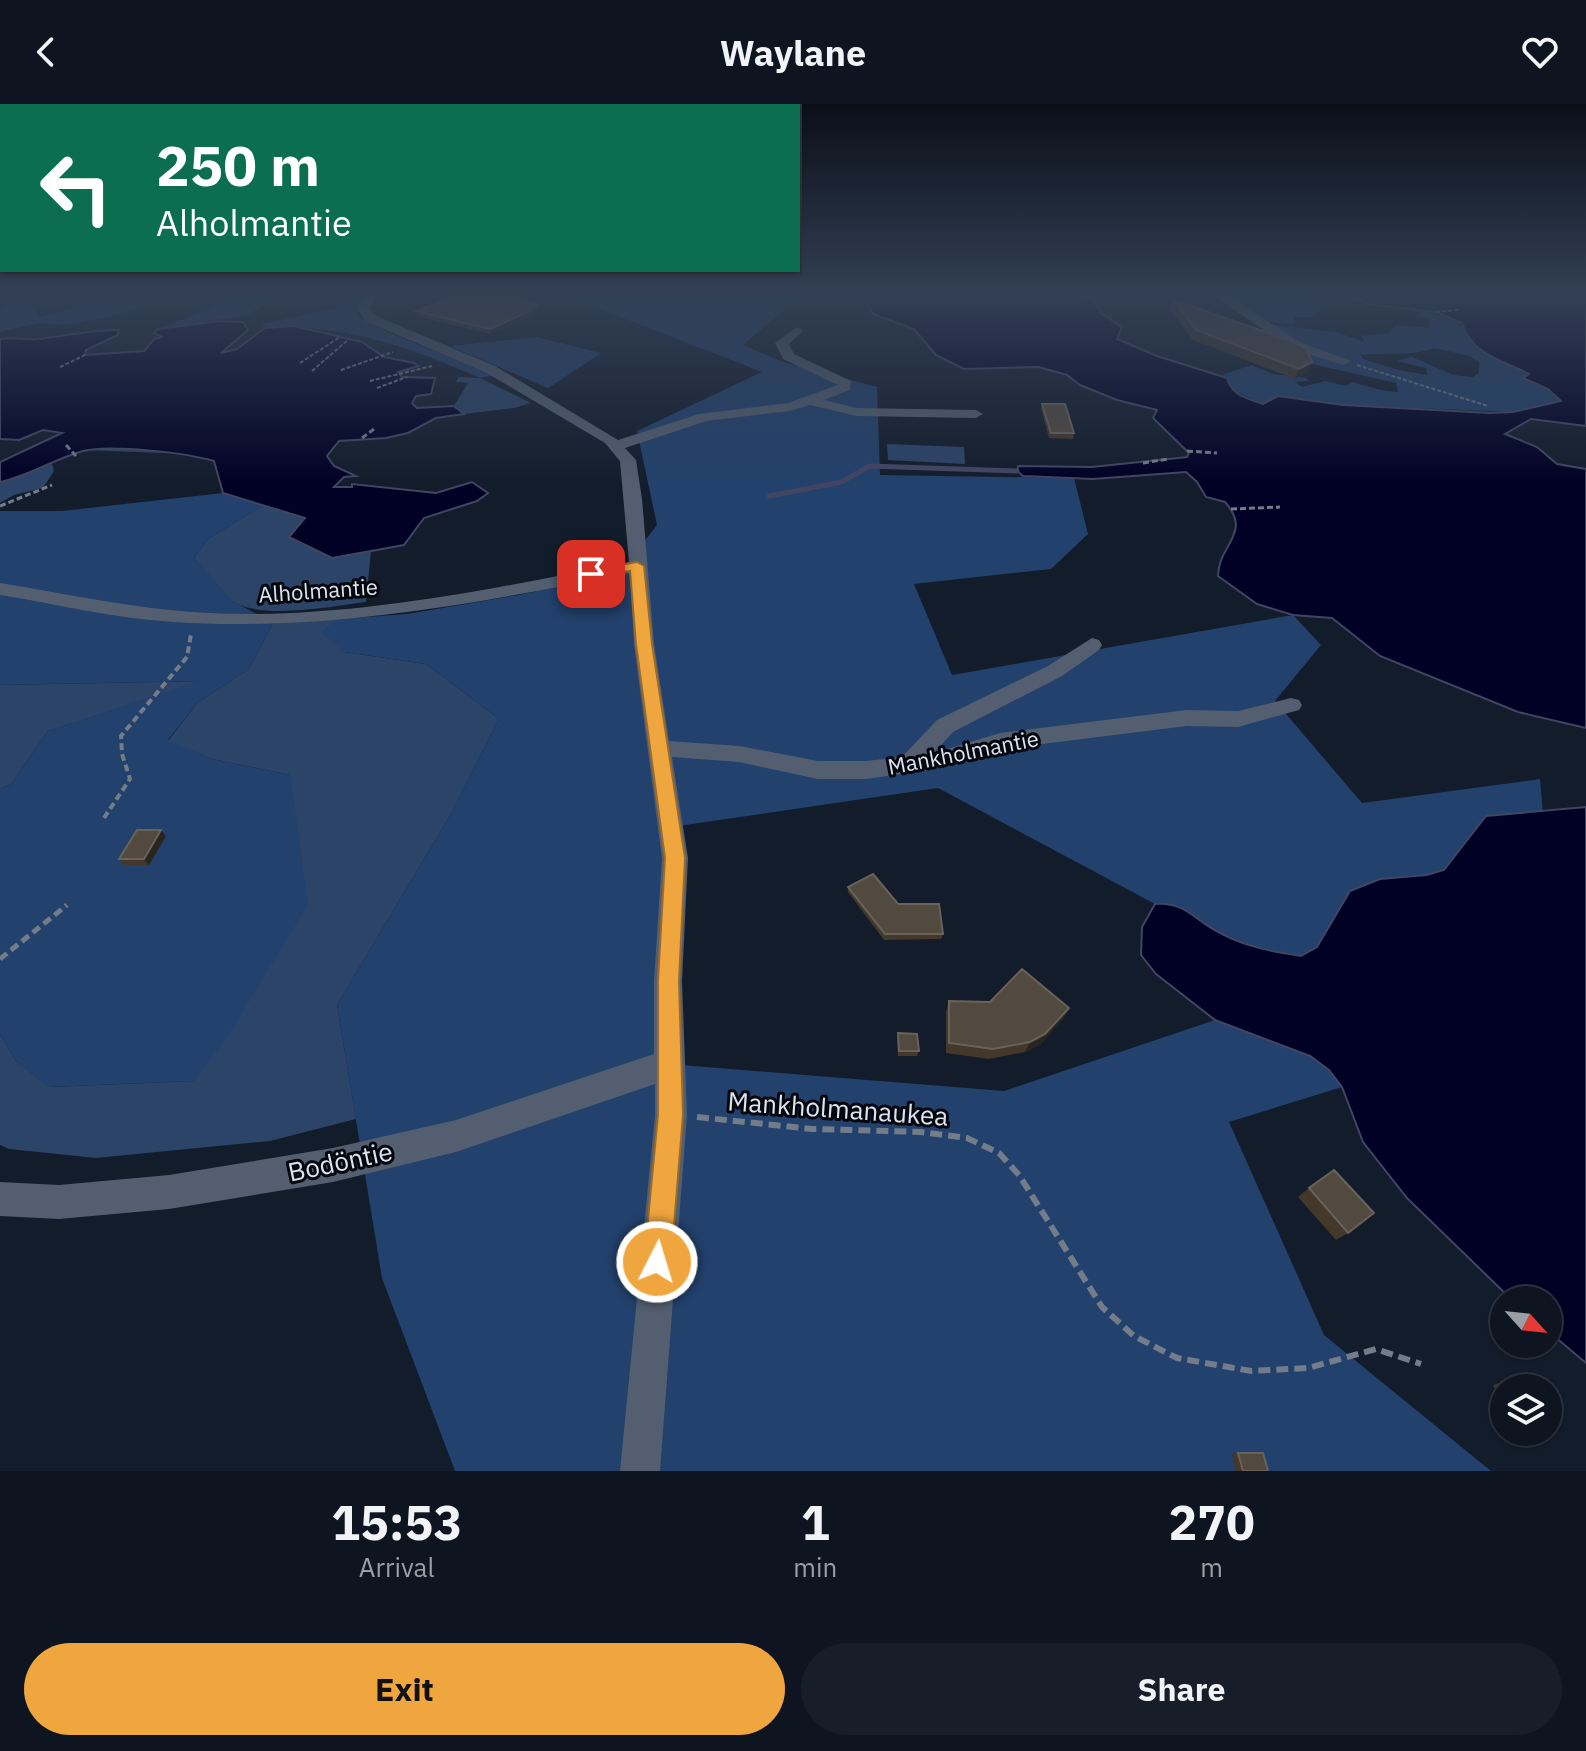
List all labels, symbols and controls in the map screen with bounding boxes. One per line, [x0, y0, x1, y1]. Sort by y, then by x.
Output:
text: Waylane [720, 29, 866, 76]
icon: back [24, 30, 68, 74]
icon: heart [1518, 30, 1562, 74]
text: 250 m [156, 129, 320, 201]
icon: left [24, 136, 128, 240]
text: Alholmantie [156, 199, 352, 246]
pin [557, 540, 625, 608]
icon: arrive [569, 552, 613, 596]
street label: Alholmantie [257, 571, 379, 609]
street label: Mankholmantie [885, 723, 1041, 781]
street label: Mankholmanaukea [726, 1083, 950, 1133]
street label: Bodöntie [285, 1133, 395, 1189]
position arrow [615, 1220, 699, 1304]
north arrow [1490, 1286, 1562, 1358]
map controls [1490, 1286, 1562, 1446]
button: layers [1490, 1374, 1562, 1446]
text: 15:53 [331, 1491, 462, 1553]
text: 1 [801, 1491, 830, 1553]
text: 270 [1168, 1491, 1255, 1553]
text: Arrival [359, 1550, 435, 1584]
text: min [793, 1550, 837, 1584]
text: m [1200, 1550, 1223, 1584]
button: Exit [24, 1643, 785, 1735]
button: Share [801, 1643, 1562, 1735]

